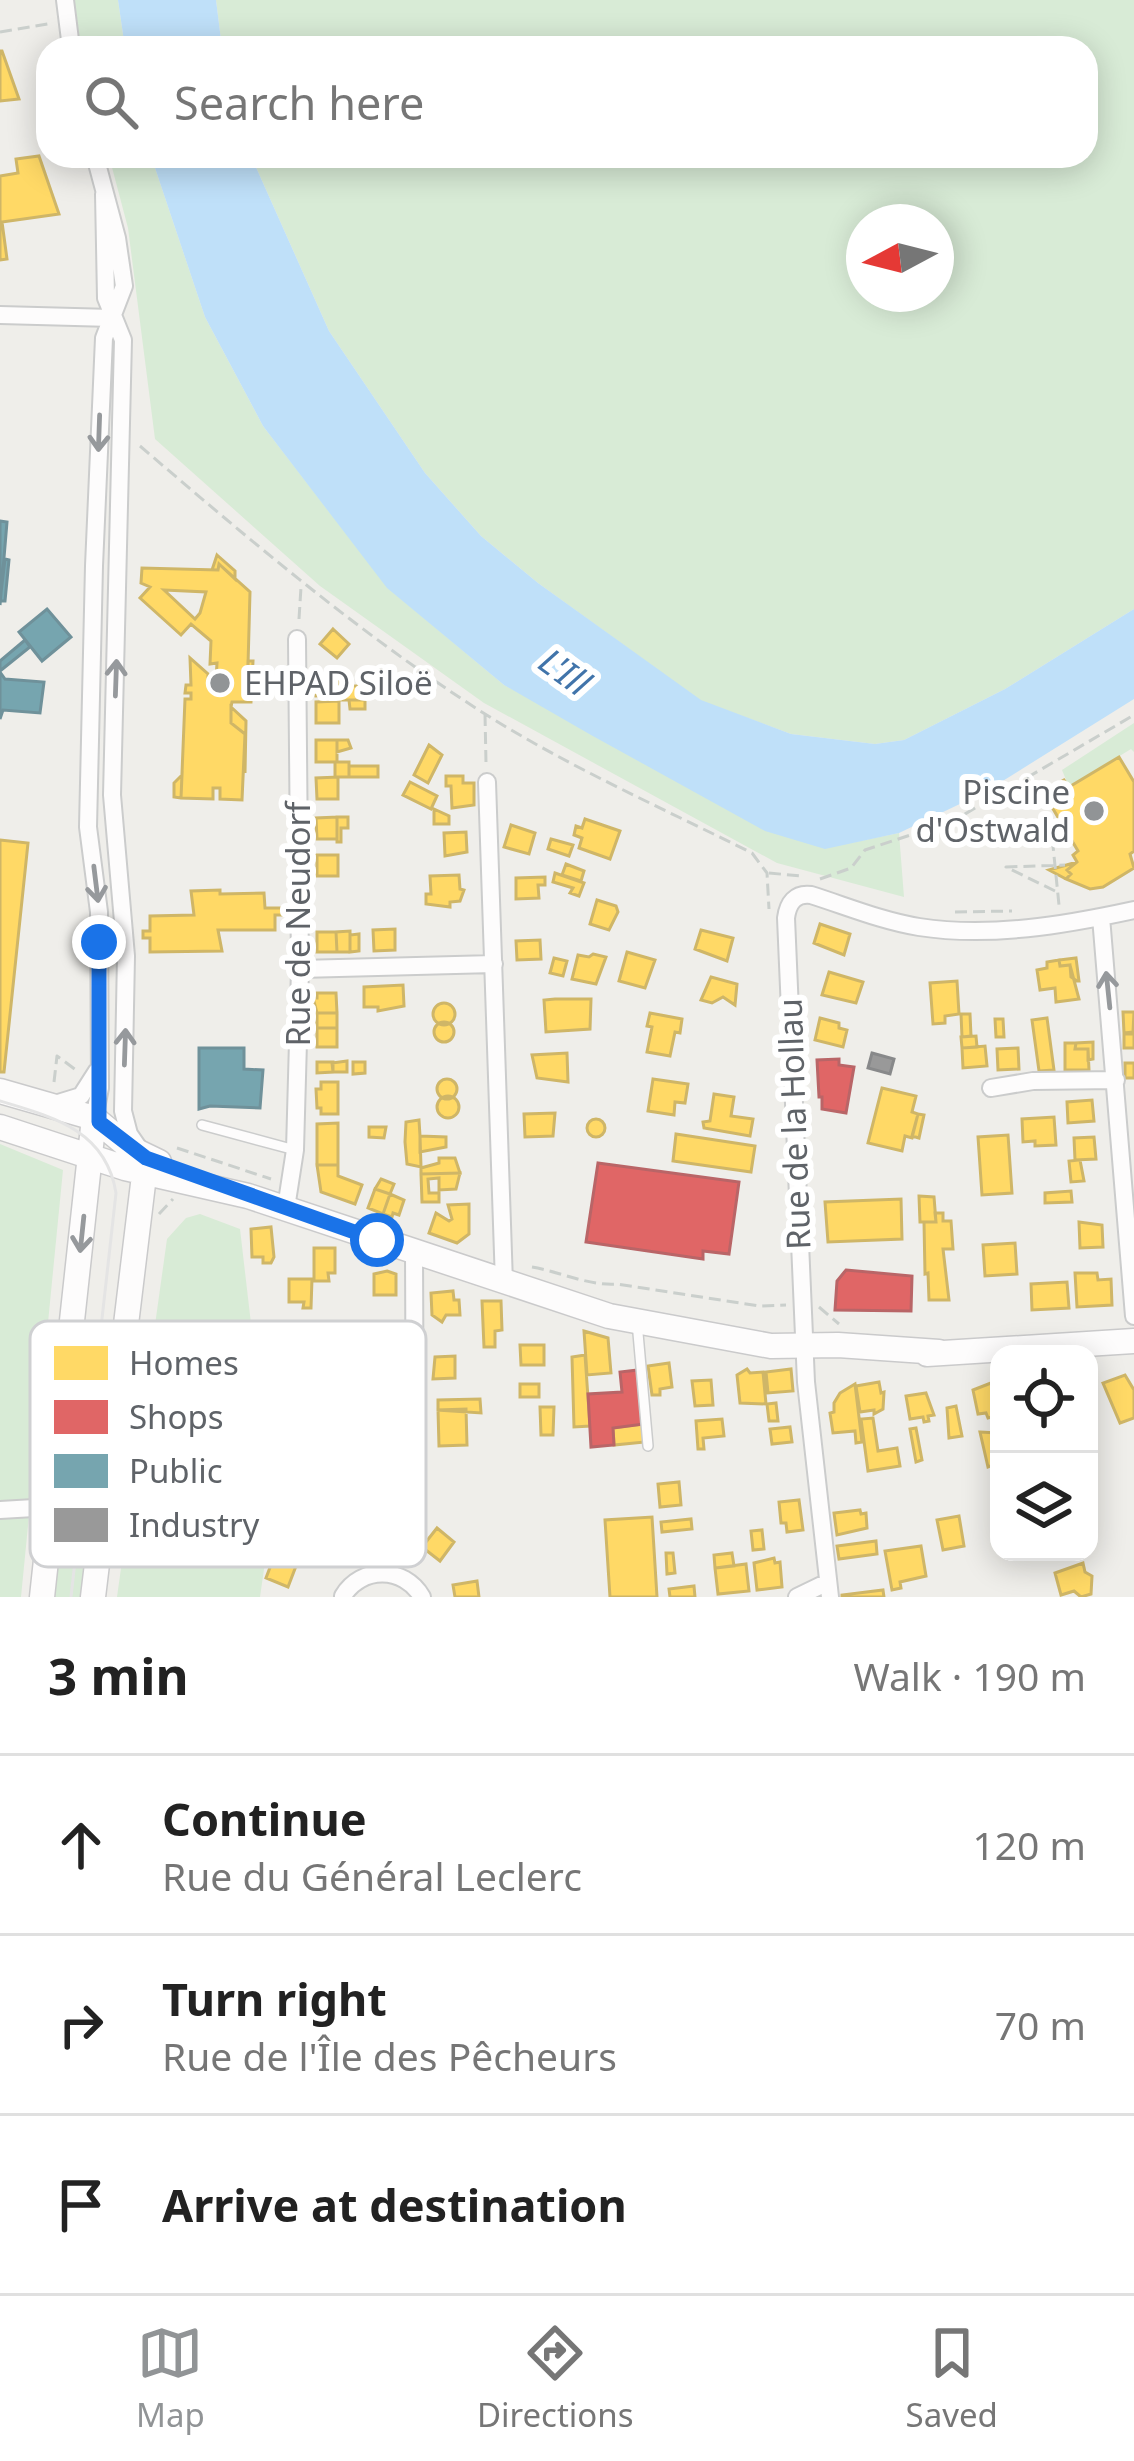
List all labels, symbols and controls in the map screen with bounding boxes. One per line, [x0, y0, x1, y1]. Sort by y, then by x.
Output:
search box [36, 36, 1098, 168]
icon: search [78, 69, 144, 135]
text: Search here [174, 72, 424, 133]
north arrow [846, 204, 954, 312]
one-way arrow [87, 413, 110, 452]
water label: L'Ill [530, 636, 601, 707]
one-way arrow [104, 659, 127, 698]
place label: EHPAD Siloë [244, 660, 433, 705]
marker: EHPAD Siloë [207, 670, 233, 696]
place label: Piscine d'Ostwald [916, 769, 1070, 852]
marker: Piscine d'Ostwald [1081, 798, 1107, 824]
street label: Rue de Neudorf [275, 800, 320, 1046]
one-way arrow [85, 864, 107, 903]
route end [72, 915, 126, 969]
one-way arrow [1096, 971, 1119, 1010]
street label: Rue de la Hollau [767, 998, 820, 1251]
one-way arrow [114, 1028, 137, 1067]
route start [350, 1213, 404, 1267]
one-way arrow [70, 1214, 92, 1253]
legend [30, 1321, 426, 1567]
text: Homes [129, 1340, 239, 1385]
map controls [990, 1345, 1098, 1561]
button: locate [990, 1345, 1098, 1453]
text: Shops [129, 1394, 224, 1439]
text: Public [129, 1448, 223, 1493]
button: layers [990, 1453, 1098, 1561]
text: Industry [129, 1502, 260, 1547]
text: 3 min [48, 1640, 189, 1710]
text: Walk · 190 m [853, 1649, 1086, 1702]
text: Continue [162, 1788, 367, 1849]
icon: ahead [48, 1812, 114, 1878]
text: 120 m [972, 1818, 1086, 1871]
text: Rue du Général Leclerc [162, 1849, 582, 1902]
text: Turn right [162, 1968, 387, 2029]
icon: right [48, 1992, 114, 2058]
text: 70 m [995, 1998, 1086, 2051]
text: Rue de l'Île des Pêcheurs [162, 2029, 617, 2082]
icon: arrive [48, 2172, 114, 2238]
text: Arrive at destination [162, 2174, 627, 2235]
tab: Map [136, 2320, 205, 2437]
tab: Directions [477, 2320, 634, 2437]
tab: Saved [906, 2320, 998, 2437]

